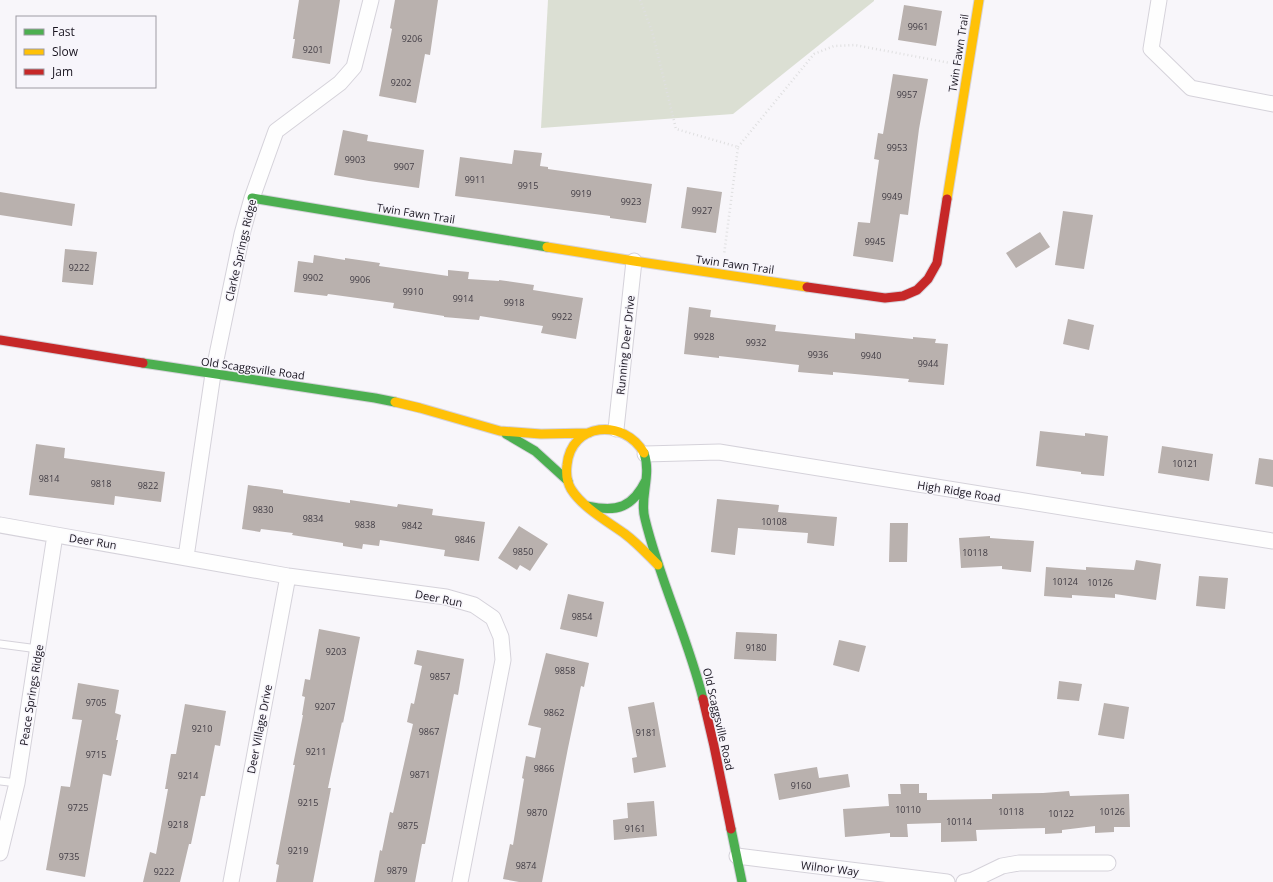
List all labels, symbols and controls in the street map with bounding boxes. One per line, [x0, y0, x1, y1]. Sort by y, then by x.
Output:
street label: Twin Fawn Trail [944, 13, 972, 93]
legend [16, 16, 156, 88]
house number: 9961 [908, 20, 928, 33]
text: Fast [52, 23, 75, 40]
house number: 9206 [402, 32, 422, 45]
text: Slow [52, 43, 79, 60]
house number: 9201 [303, 43, 323, 56]
text: Jam [51, 63, 73, 80]
house number: 9202 [391, 76, 411, 89]
house number: 9957 [897, 88, 917, 101]
house number: 9953 [887, 141, 907, 154]
house number: 9903 [345, 153, 365, 166]
house number: 9907 [394, 160, 414, 173]
house number: 9911 [465, 173, 485, 186]
house number: 9915 [518, 179, 538, 192]
house number: 9919 [571, 187, 591, 200]
house number: 9949 [882, 190, 902, 203]
house number: 9923 [621, 195, 641, 208]
street label: Clarke Springs Ridge [221, 197, 259, 303]
street label: Twin Fawn Trail [376, 199, 456, 227]
house number: 9927 [692, 204, 712, 217]
house number: 9945 [865, 235, 885, 248]
street label: Twin Fawn Trail [695, 251, 775, 277]
house number: 9222 [69, 261, 89, 274]
house number: 9902 [303, 271, 323, 284]
house number: 9906 [350, 273, 370, 286]
house number: 9910 [403, 285, 423, 298]
house number: 9914 [453, 292, 473, 305]
street label: Running Deer Drive [612, 294, 638, 396]
house number: 9918 [504, 296, 524, 309]
house number: 9922 [552, 310, 572, 323]
house number: 9928 [694, 330, 714, 343]
house number: 9932 [746, 336, 766, 349]
house number: 9936 [808, 348, 828, 361]
house number: 9940 [861, 349, 881, 362]
street label: Old Scaggsville Road [200, 353, 306, 383]
house number: 9944 [918, 357, 938, 370]
house number: 10121 [1172, 457, 1198, 470]
house number: 9814 [39, 472, 59, 485]
house number: 9818 [91, 477, 111, 490]
street label: High Ridge Road [916, 477, 1002, 505]
house number: 9822 [138, 479, 158, 492]
house number: 9830 [253, 503, 273, 516]
house number: 9834 [303, 512, 323, 525]
house number: 10108 [761, 515, 787, 528]
house number: 9838 [355, 518, 375, 531]
house number: 9842 [402, 519, 422, 532]
street label: Deer Run [68, 530, 118, 552]
house number: 9846 [455, 533, 475, 546]
house number: 9850 [513, 545, 533, 558]
house number: 10118 [962, 546, 988, 559]
house number: 10124 [1052, 575, 1078, 588]
house number: 10126 [1087, 576, 1113, 589]
street label: Deer Run [414, 586, 464, 610]
house number: 9854 [572, 610, 592, 623]
house number: 9180 [746, 641, 766, 654]
street label: Peace Springs Ridge [16, 643, 46, 747]
house number: 9203 [326, 645, 346, 658]
house number: 9858 [555, 664, 575, 677]
street label: Old Scaggsville Road [700, 666, 738, 772]
house number: 9857 [430, 670, 450, 683]
street label: Deer Village Drive [243, 683, 275, 775]
house number: 9705 [86, 696, 106, 709]
house number: 9207 [315, 700, 335, 713]
house number: 9862 [544, 706, 564, 719]
house number: 9210 [192, 722, 212, 735]
house number: 9867 [419, 725, 439, 738]
house number: 9181 [636, 726, 656, 739]
house number: 9211 [306, 745, 326, 758]
house number: 9715 [86, 748, 106, 761]
house number: 9866 [534, 762, 554, 775]
house number: 9871 [410, 768, 430, 781]
house number: 9214 [178, 769, 198, 782]
house number: 9160 [791, 779, 811, 792]
house number: 9215 [298, 796, 318, 809]
house number: 9725 [68, 801, 88, 814]
house number: 10110 [895, 803, 921, 816]
house number: 10118 [998, 805, 1024, 818]
house number: 10126 [1099, 805, 1125, 818]
house number: 9870 [527, 806, 547, 819]
house number: 10122 [1048, 807, 1074, 820]
house number: 10114 [946, 815, 972, 828]
house number: 9218 [168, 818, 188, 831]
house number: 9875 [398, 819, 418, 832]
house number: 9161 [625, 822, 645, 835]
house number: 9219 [288, 844, 308, 857]
house number: 9735 [59, 850, 79, 863]
street label: Wilnor Way [800, 857, 860, 879]
house number: 9874 [516, 859, 536, 872]
house number: 9879 [387, 864, 407, 877]
house number: 9222 [154, 865, 174, 878]

